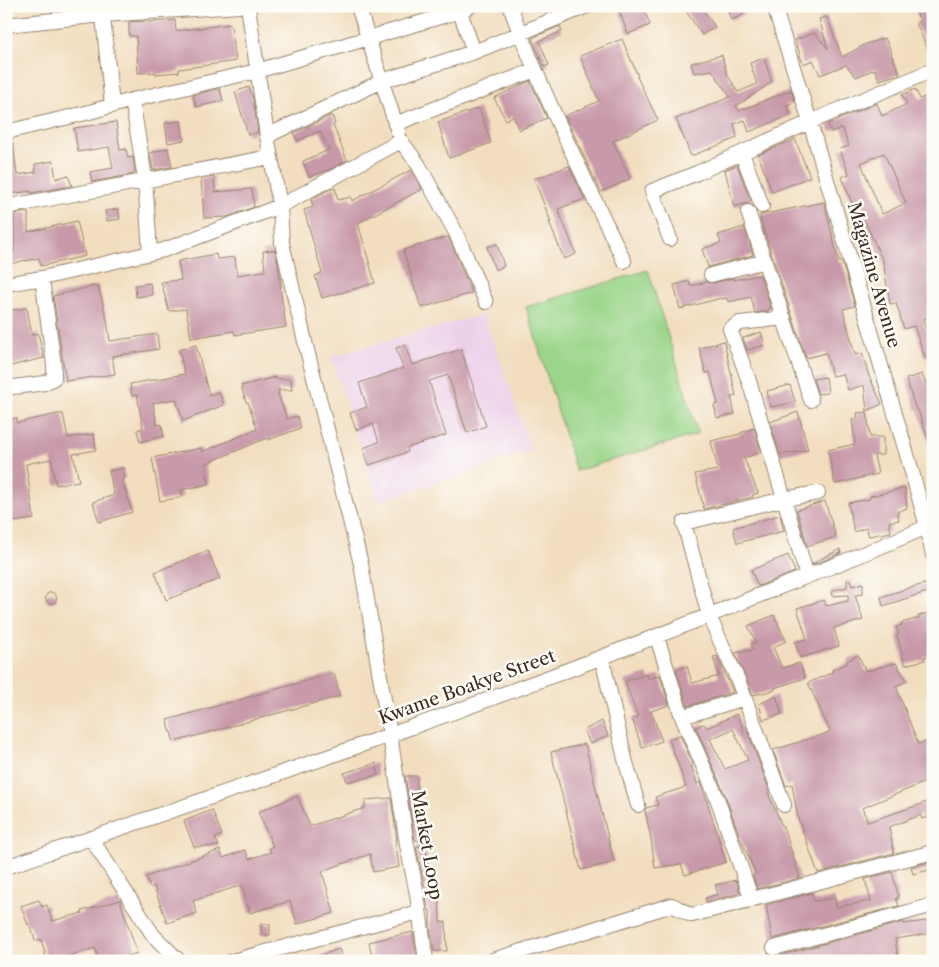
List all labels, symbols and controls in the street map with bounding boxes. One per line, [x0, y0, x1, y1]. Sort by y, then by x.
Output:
street label: Magazine Avenue [843, 200, 905, 350]
street label: Kwame Boakye Street [376, 645, 559, 729]
street label: Market Loop [407, 788, 447, 902]

